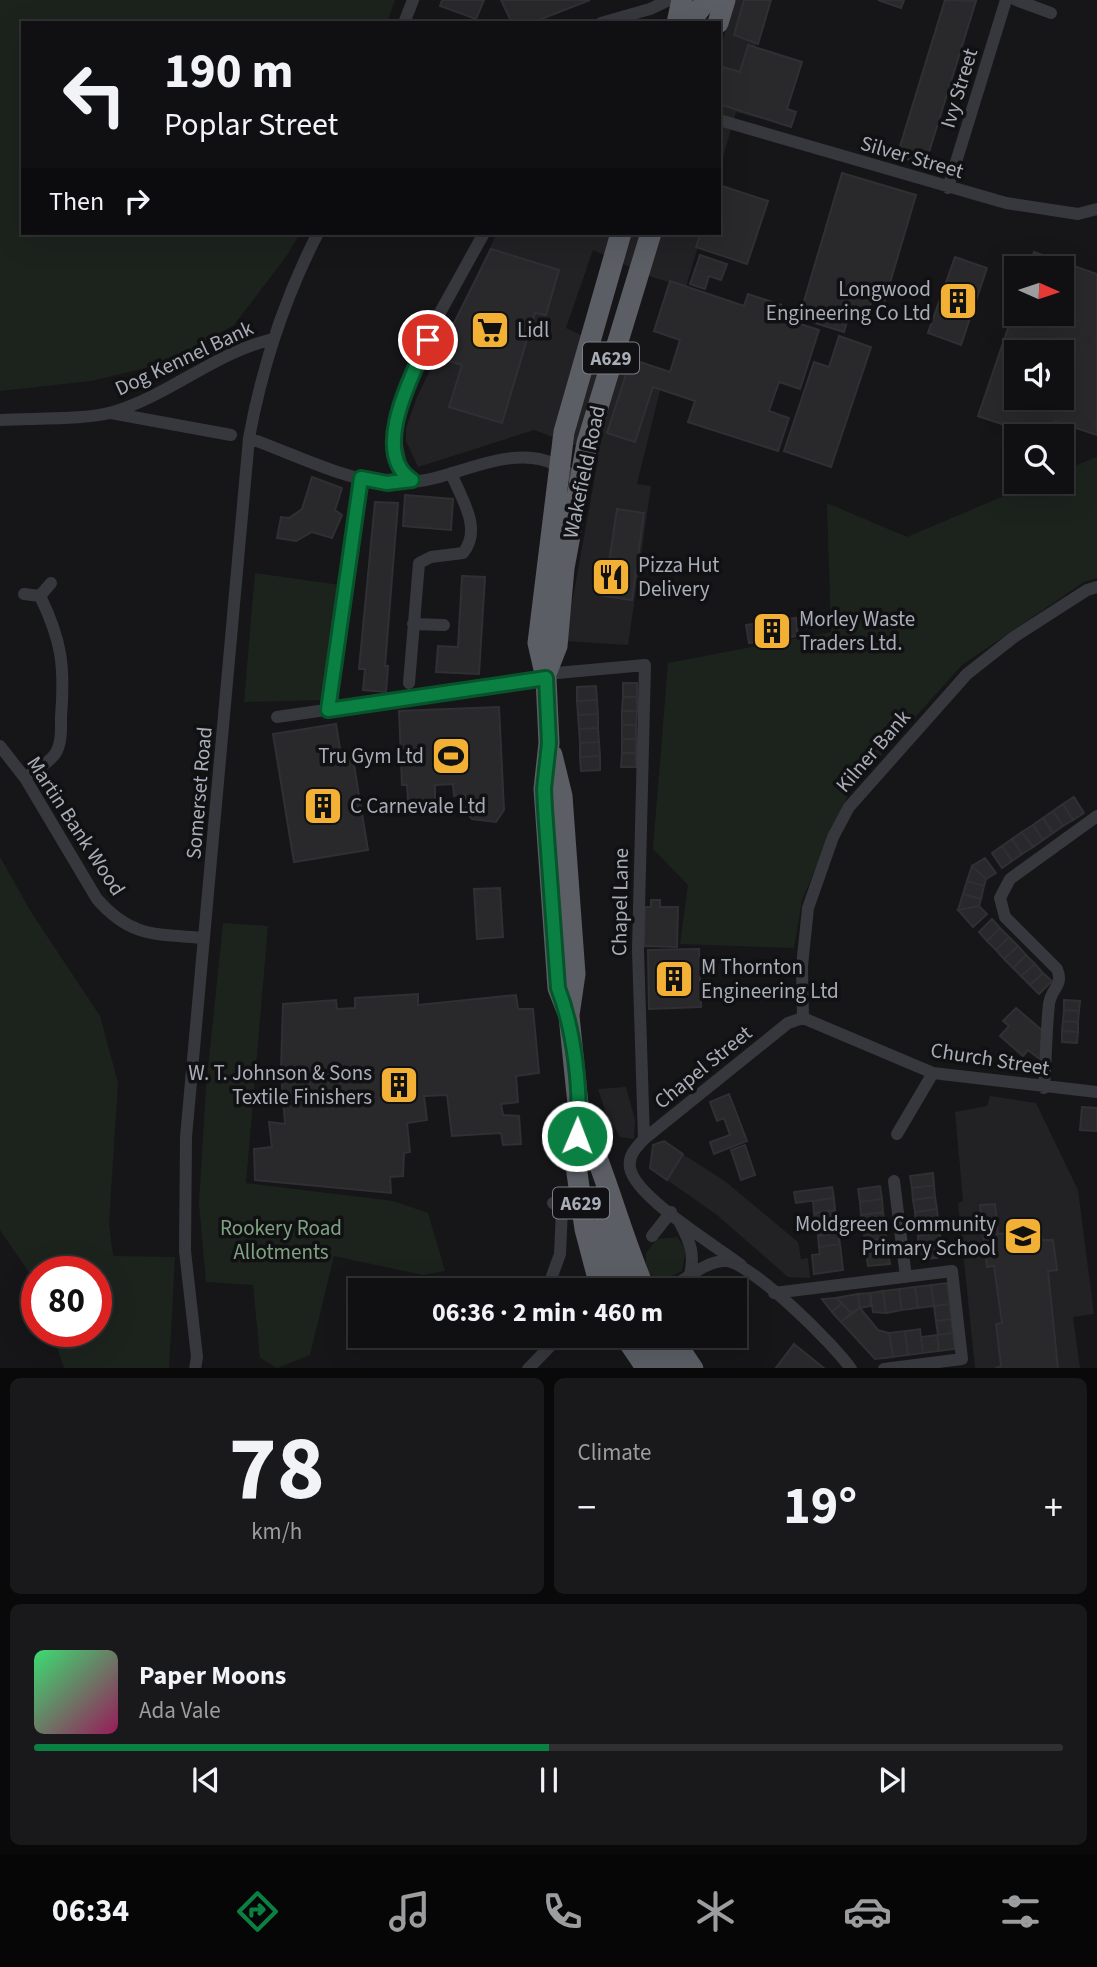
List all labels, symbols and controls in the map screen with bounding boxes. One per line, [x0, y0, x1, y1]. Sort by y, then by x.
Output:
text: 190 m [164, 37, 293, 107]
street label: Ivy Street [933, 44, 985, 132]
icon: left [49, 49, 140, 140]
text: Poplar Street [164, 102, 338, 148]
street label: Silver Street [857, 128, 967, 186]
icon: right [118, 182, 156, 220]
text: Then [49, 183, 104, 220]
north arrow [1004, 256, 1074, 326]
map controls [1004, 256, 1074, 494]
place label: Longwood Engineering Co Ltd [766, 274, 931, 328]
building icon: Longwood Engineering Co Ltd [937, 280, 979, 322]
supermarket icon: Lidl [469, 309, 511, 351]
pin [398, 310, 458, 370]
street label: Dog Kennel Bank [110, 313, 259, 403]
place label: Lidl [517, 315, 549, 345]
icon: arrive [409, 321, 447, 359]
button: sound [1004, 340, 1074, 410]
road number: A629 [583, 342, 639, 374]
street label: Wakefield Road [555, 403, 613, 541]
button: search [1004, 424, 1074, 494]
place label: Pizza Hut Delivery [638, 550, 719, 604]
restaurant icon: Pizza Hut Delivery [590, 556, 632, 598]
place label: Morley Waste Traders Ltd. [799, 604, 915, 658]
building icon: Morley Waste Traders Ltd. [751, 610, 793, 652]
street label: Kilner Bank [829, 703, 918, 799]
street label: Somerset Road [178, 725, 220, 861]
sports icon: Tru Gym Ltd [430, 735, 472, 777]
place label: Tru Gym Ltd [318, 741, 424, 771]
street label: Martin Bank Wood [20, 750, 132, 902]
building icon: C Carnevale Ltd [302, 785, 344, 827]
place label: C Carnevale Ltd [350, 791, 486, 821]
street label: Chapel Lane [604, 848, 636, 956]
place label: M Thornton Engineering Ltd [701, 952, 839, 1006]
building icon: M Thornton Engineering Ltd [653, 958, 695, 1000]
street label: Chapel Street [648, 1018, 758, 1116]
street label: Church Street [929, 1035, 1051, 1083]
place label: W. T. Johnson & Sons Textile Finishers [188, 1058, 372, 1112]
building icon: W. T. Johnson & Sons Textile Finishers [378, 1064, 420, 1106]
position arrow [540, 1099, 614, 1173]
road number: A629 [553, 1188, 609, 1218]
place label: Moldgreen Community Primary School [795, 1209, 996, 1263]
park label: Rookery Road Allotments [220, 1213, 342, 1267]
school or university icon: Moldgreen Community Primary School [1002, 1215, 1044, 1257]
speed limit sign: 80 [21, 1256, 112, 1347]
text: 06:36 · 2 min · 460 m [432, 1294, 663, 1331]
text: 78 [229, 1405, 325, 1534]
text: Climate [578, 1436, 651, 1469]
text: 19° [783, 1470, 857, 1544]
text: − [578, 1481, 596, 1535]
text: + [1044, 1481, 1063, 1535]
text: km/h [251, 1515, 302, 1548]
text: Paper Moons [139, 1657, 286, 1694]
text: Ada Vale [139, 1694, 221, 1727]
icon: previous [187, 1761, 225, 1799]
icon: pause [530, 1761, 568, 1799]
icon: next [873, 1761, 911, 1799]
icon: directions [233, 1887, 282, 1936]
icon: music [385, 1887, 434, 1936]
icon: phone [538, 1887, 587, 1936]
icon: climate [691, 1887, 740, 1936]
icon: car [843, 1887, 892, 1936]
icon: filters [996, 1887, 1045, 1936]
text: 06:34 [52, 1888, 129, 1934]

